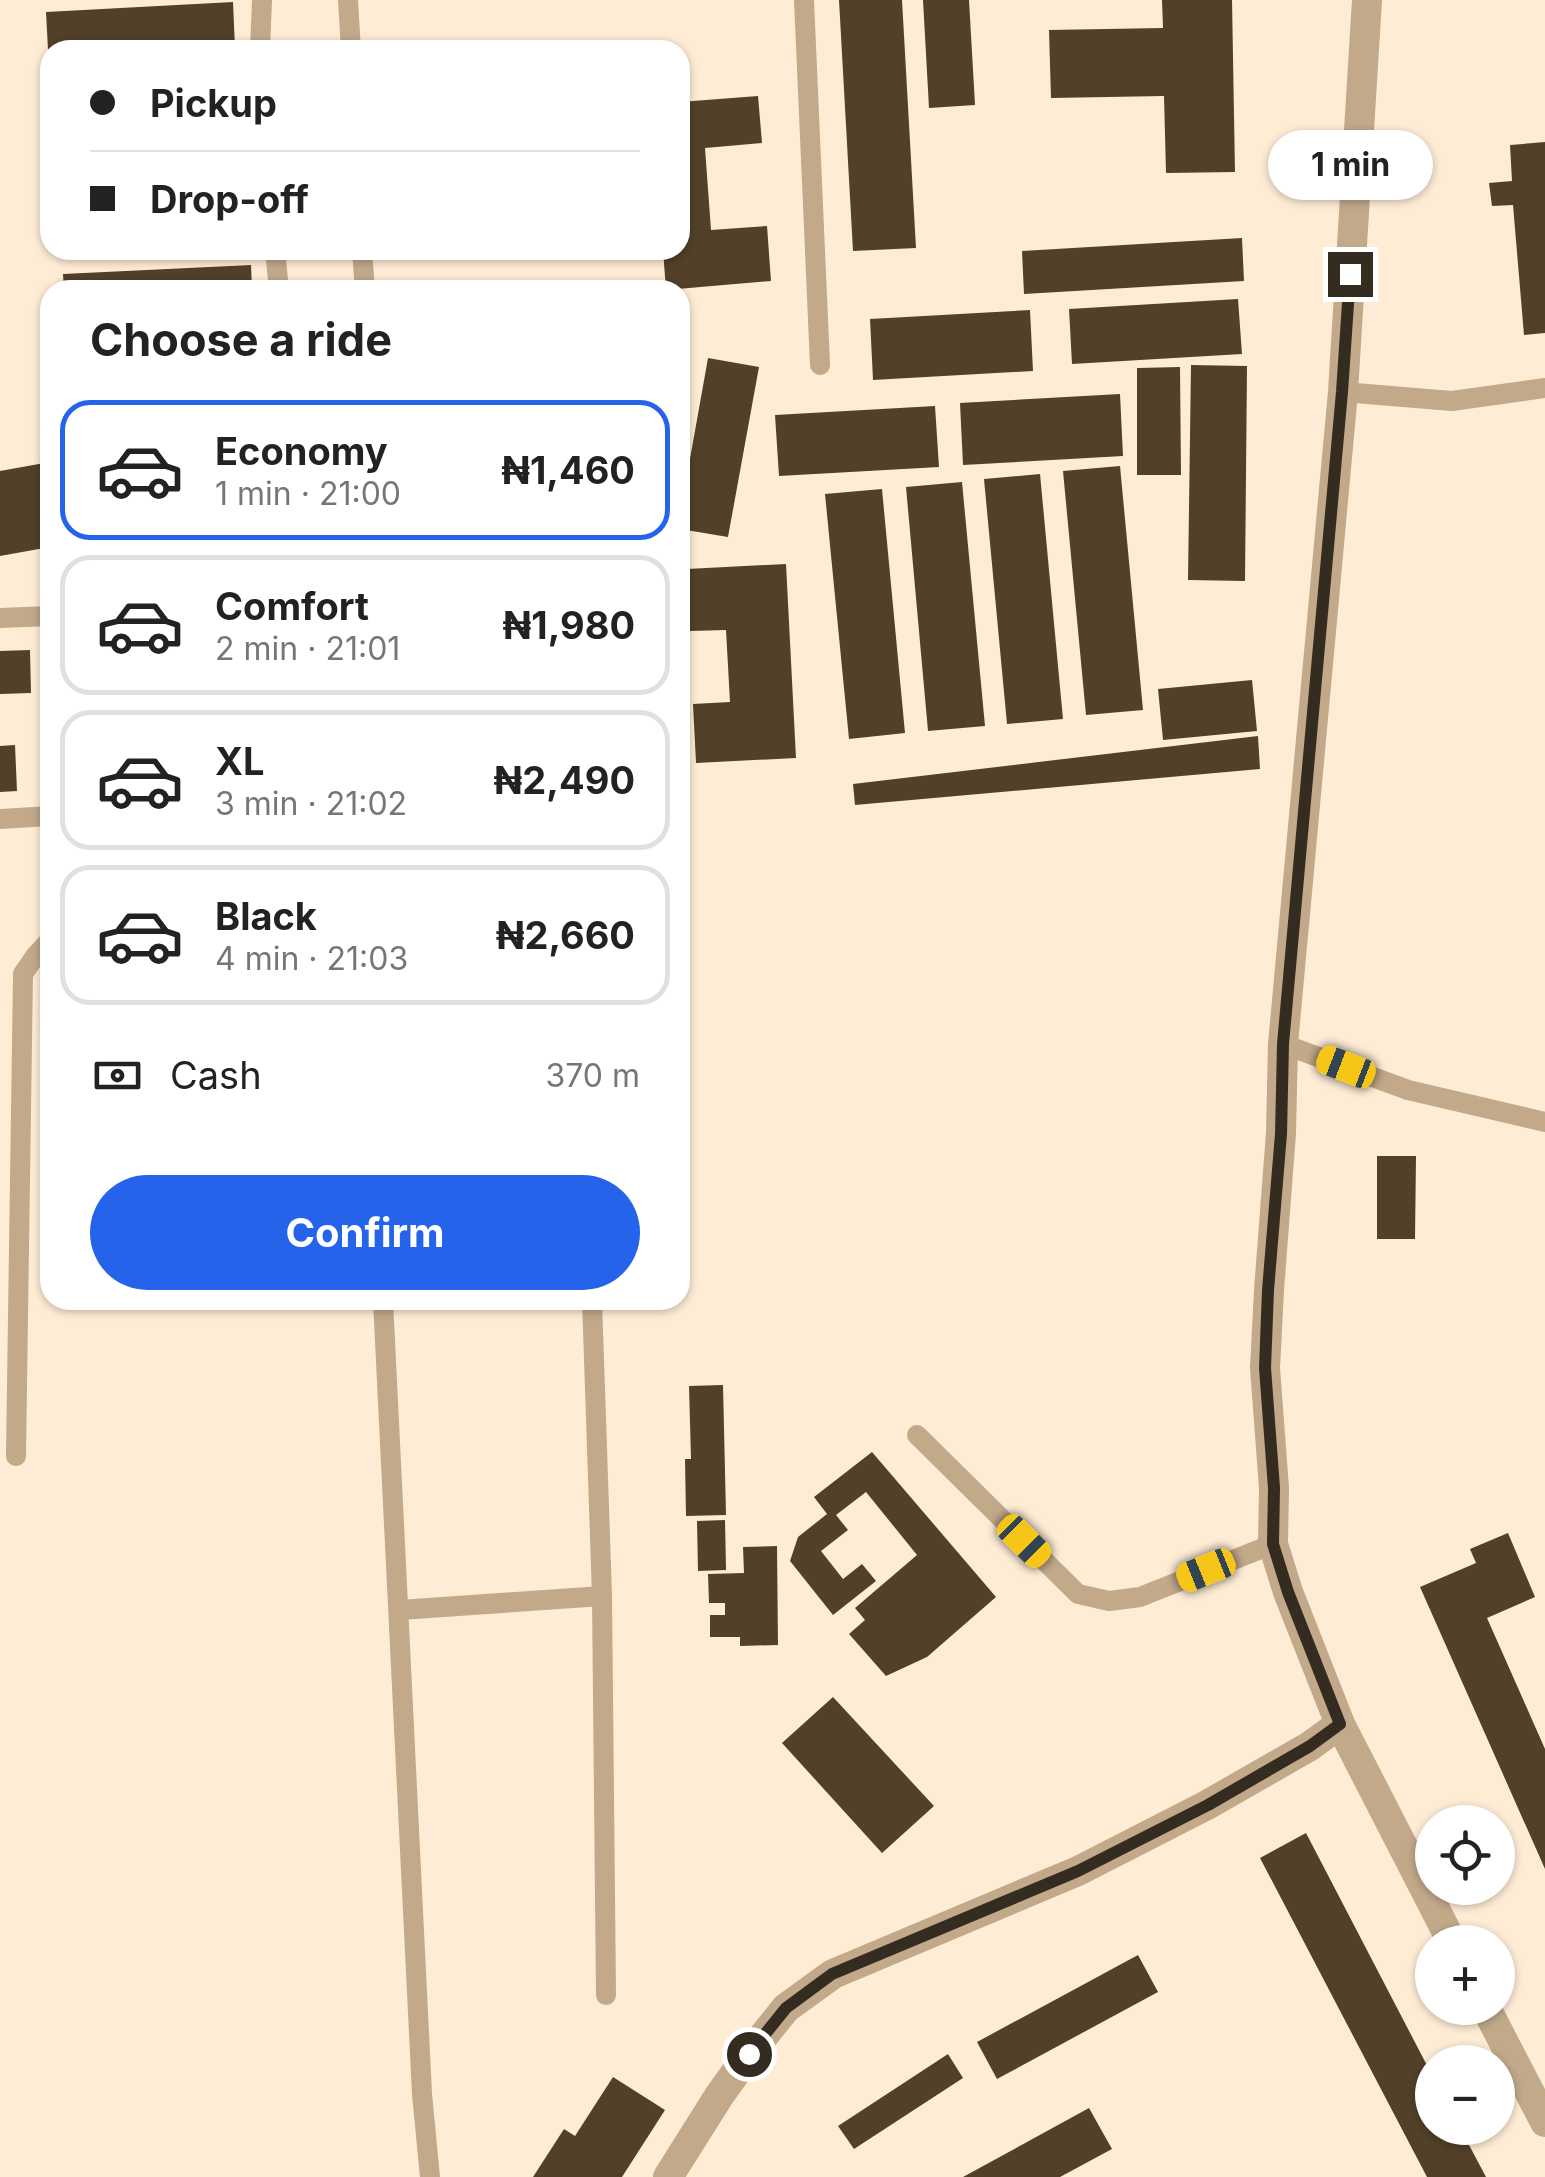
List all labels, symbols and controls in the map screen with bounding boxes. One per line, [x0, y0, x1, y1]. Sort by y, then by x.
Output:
text: Pickup [150, 80, 277, 126]
callout: 1 min [1268, 129, 1432, 199]
text: 1 min [1311, 145, 1390, 184]
text: Drop-off [150, 176, 309, 222]
route end [1328, 252, 1373, 297]
text: Choose a ride [90, 312, 392, 367]
icon: car [95, 425, 185, 515]
text: Economy [215, 428, 388, 474]
text: ₦1,460 [501, 447, 635, 493]
text: 1 min · 21:00 [215, 474, 401, 513]
icon: car [95, 580, 185, 670]
text: Comfort [215, 583, 369, 629]
text: ₦1,980 [503, 602, 635, 648]
text: 2 min · 21:01 [215, 629, 400, 668]
icon: car [95, 735, 185, 825]
text: XL [215, 738, 265, 784]
text: ₦2,490 [494, 757, 635, 803]
text: 3 min · 21:02 [215, 784, 407, 823]
icon: car [95, 890, 185, 980]
text: Black [215, 893, 317, 939]
text: ₦2,660 [496, 912, 635, 958]
text: 4 min · 21:03 [215, 939, 408, 978]
car [1313, 1042, 1379, 1092]
icon: cash [90, 1048, 145, 1103]
text: Cash [170, 1052, 262, 1098]
text: 370 m [545, 1056, 640, 1095]
button: Confirm [90, 1175, 640, 1290]
car [992, 1509, 1056, 1573]
car [1173, 1545, 1239, 1595]
map controls [1415, 1805, 1515, 2145]
button: locate [1415, 1805, 1515, 1905]
button: + [1415, 1925, 1515, 2025]
route start [727, 2032, 772, 2077]
button: − [1415, 2045, 1515, 2145]

